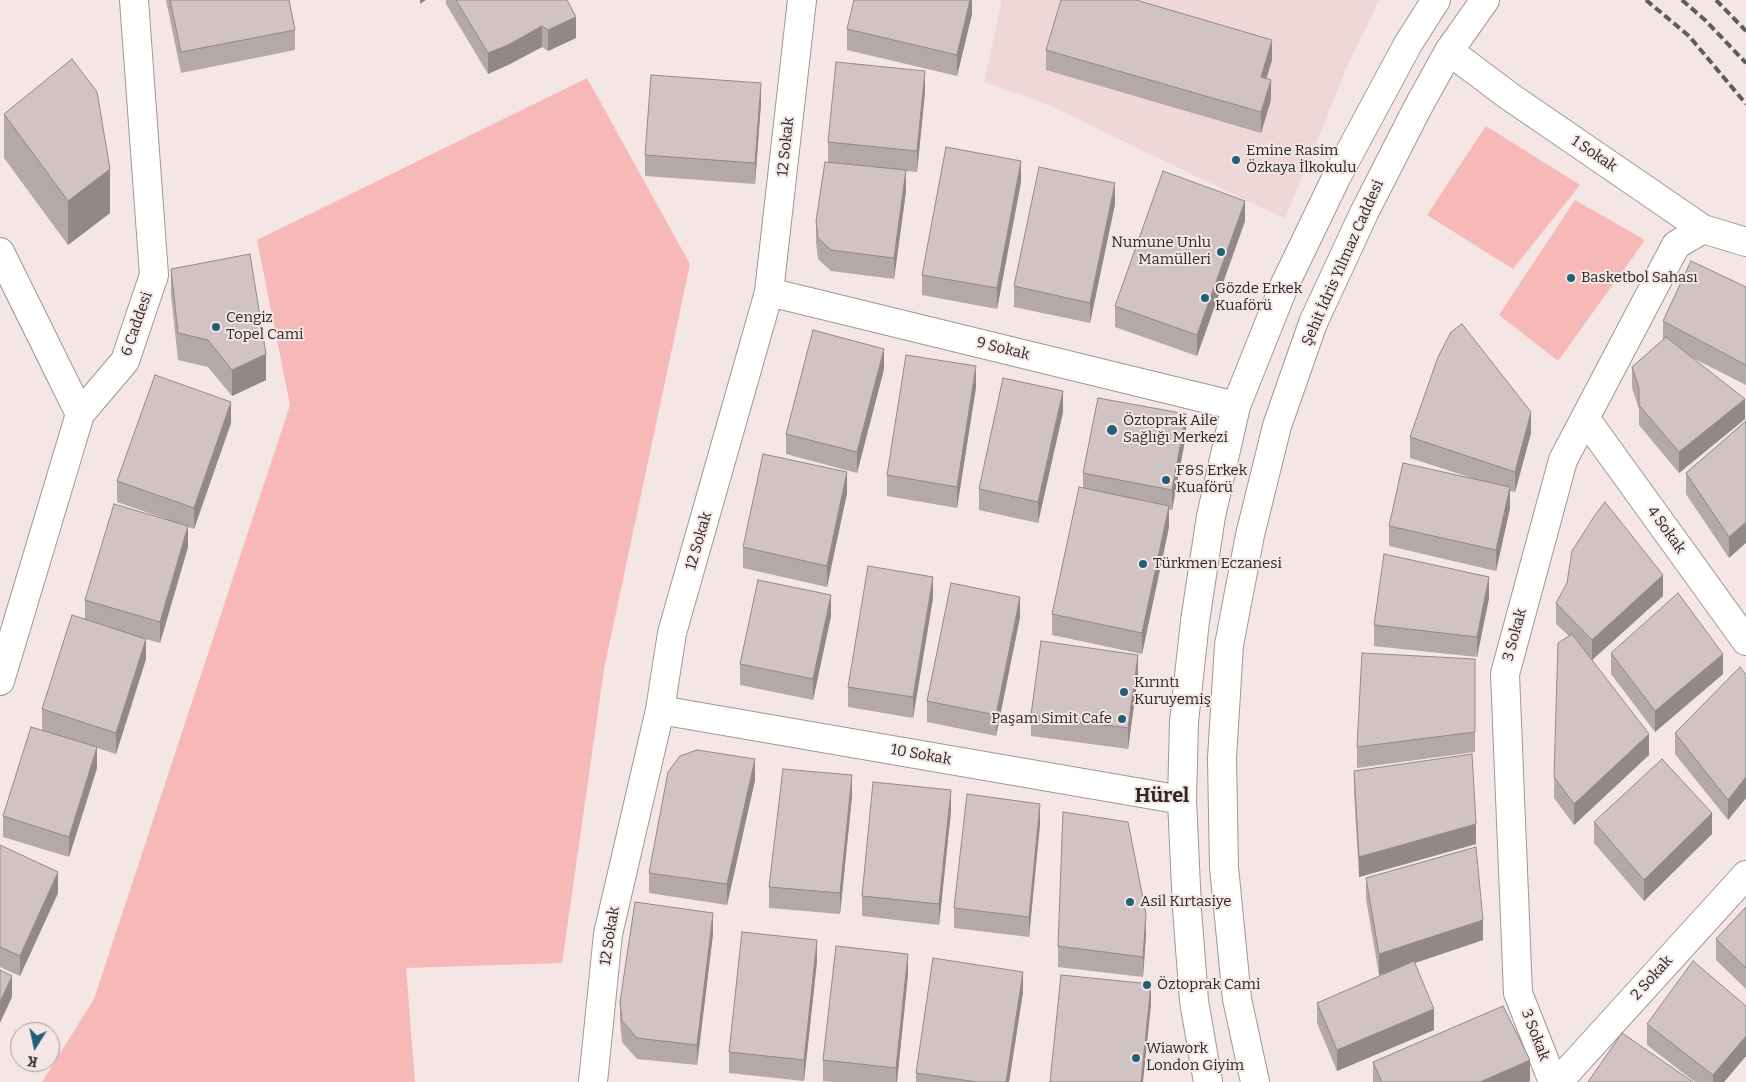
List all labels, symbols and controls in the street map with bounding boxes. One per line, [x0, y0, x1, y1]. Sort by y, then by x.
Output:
street label: 12 Sokak [774, 116, 798, 178]
street label: 1 Sokak [1568, 132, 1620, 176]
place label: Emine Rasim Özkaya İlkokulu [1246, 142, 1356, 177]
marker: Emine Rasim Özkaya İlkokulu [1230, 154, 1242, 166]
street label: Şehit İdris Yılmaz Caddesi [1298, 177, 1388, 349]
place label: Numune Unlu Mamülleri [1111, 234, 1211, 269]
marker: Numune Unlu Mamülleri [1215, 246, 1227, 258]
place label: Basketbol Sahası [1581, 269, 1698, 287]
marker: Basketbol Sahası [1565, 272, 1577, 284]
place label: Gözde Erkek Kuaförü [1215, 280, 1302, 315]
street label: 6 Caddesi [118, 289, 156, 359]
marker: Gözde Erkek Kuaförü [1199, 292, 1211, 304]
place label: Cengiz Topel Cami [226, 309, 303, 344]
marker: Cengiz Topel Cami [210, 321, 222, 333]
street label: 9 Sokak [975, 334, 1031, 364]
place label: Öztoprak Aile Sağlığı Merkezi [1123, 412, 1228, 447]
marker: Öztoprak Aile Sağlığı Merkezi [1105, 423, 1119, 437]
place label: F&S Erkek Kuaförü [1176, 462, 1247, 497]
marker: F&S Erkek Kuaförü [1160, 474, 1172, 486]
street label: 4 Sokak [1643, 503, 1689, 557]
street label: 12 Sokak [682, 510, 716, 572]
place label: Türkmen Eczanesi [1153, 555, 1282, 573]
marker: Türkmen Eczanesi [1137, 558, 1149, 570]
street label: 3 Sokak [1499, 607, 1531, 663]
place label: Kırıntı Kuruyemiş [1134, 674, 1211, 709]
marker: Kırıntı Kuruyemiş [1118, 686, 1130, 698]
place label: Paşam Simit Cafe [991, 710, 1112, 728]
marker: Paşam Simit Cafe [1116, 713, 1128, 725]
street label: 10 Sokak [889, 741, 953, 769]
district label: Hürel [1135, 784, 1189, 808]
place label: Asil Kırtasiye [1140, 893, 1232, 911]
marker: Asil Kırtasiye [1124, 896, 1136, 908]
street label: 12 Sokak [596, 905, 624, 967]
street label: 2 Sokak [1627, 952, 1677, 1004]
place label: Öztoprak Cami [1157, 976, 1260, 994]
marker: Öztoprak Cami [1141, 979, 1153, 991]
street label: 3 Sokak [1517, 1007, 1553, 1063]
north arrow [10, 1022, 60, 1072]
place label: Wiawork London Giyim [1146, 1040, 1244, 1075]
text: K [26, 1052, 39, 1071]
marker: Wiawork London Giyim [1130, 1052, 1142, 1064]

